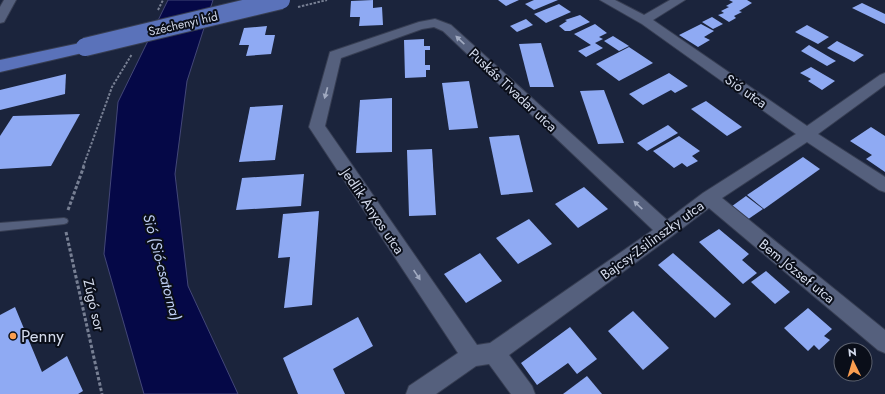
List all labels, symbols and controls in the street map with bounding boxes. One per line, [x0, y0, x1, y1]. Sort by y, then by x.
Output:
street label: Széchenyi híd [146, 7, 220, 41]
one-way arrow [455, 36, 465, 45]
street label: Puskás Tivadar utca [464, 44, 562, 136]
street label: Sió utca [721, 69, 771, 113]
one-way arrow [322, 86, 328, 99]
street label: Jedlik Ányos utca [336, 162, 409, 258]
street label: Bajcsy-Zsilinszky utca [596, 196, 708, 284]
one-way arrow [633, 200, 643, 210]
water label: Sió (Sió-csatorna) [137, 211, 187, 323]
street label: Bem József utca [755, 234, 839, 308]
one-way arrow [413, 270, 421, 280]
street label: Zúgó sor [78, 277, 110, 333]
place label: Penny [21, 324, 64, 348]
marker: Penny [8, 331, 18, 341]
north arrow [833, 342, 873, 382]
text: N [847, 344, 857, 360]

